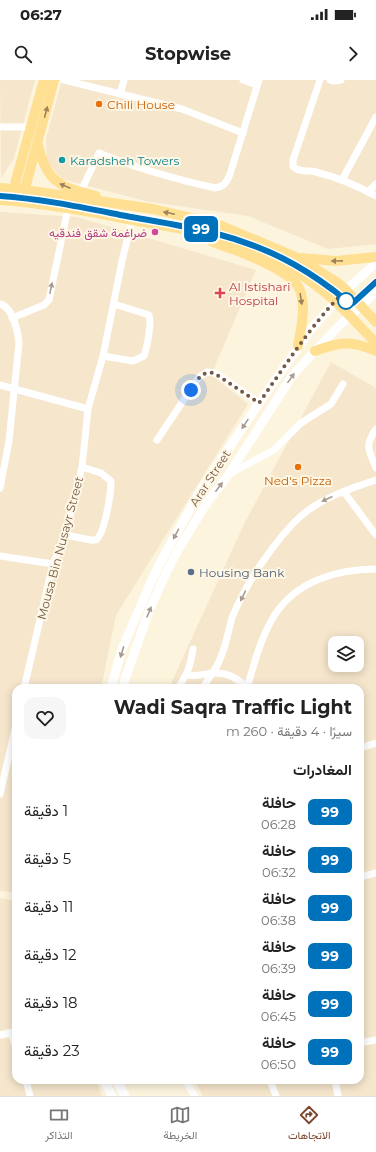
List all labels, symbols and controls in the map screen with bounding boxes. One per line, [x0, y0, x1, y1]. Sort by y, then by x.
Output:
text: 06:27 [20, 5, 62, 24]
icon: search [12, 43, 34, 65]
text: Stopwise [145, 43, 231, 65]
icon: forward [342, 43, 364, 65]
place label: Chili House [107, 97, 175, 112]
marker: Chili House [94, 99, 104, 109]
one-way arrow [43, 106, 49, 118]
place label: Karadsheh Towers [70, 153, 179, 168]
marker: Karadsheh Towers [57, 155, 67, 165]
one-way arrow [58, 182, 70, 188]
one-way arrow [163, 209, 176, 215]
line badge: 99 [183, 216, 219, 242]
text: 99 [192, 220, 210, 238]
place label: ضراغمة شقق فندقيه [49, 225, 147, 241]
marker: ضراغمة شقق فندقيه [150, 227, 160, 237]
one-way arrow [331, 257, 343, 264]
place label: Al Istishari Hospital [229, 279, 291, 308]
one-way arrow [48, 282, 54, 294]
marker: Al Istishari Hospital [214, 287, 226, 299]
unlabelled marker [337, 292, 355, 310]
one-way arrow [298, 293, 304, 305]
one-way arrow [287, 373, 295, 384]
your location [181, 380, 201, 400]
one-way arrow [241, 419, 249, 430]
street label: Arar Street [186, 447, 234, 509]
marker: Ned's Pizza [293, 462, 303, 472]
place label: Ned's Pizza [264, 473, 332, 488]
street label: Mousa Bin Nusayr Street [34, 474, 86, 621]
one-way arrow [215, 481, 224, 492]
one-way arrow [321, 496, 332, 502]
one-way arrow [172, 528, 179, 540]
place label: Housing Bank [199, 565, 285, 580]
marker: Housing Bank [186, 567, 196, 577]
one-way arrow [240, 590, 246, 602]
one-way arrow [147, 605, 153, 617]
map controls [328, 636, 364, 672]
button: layers [328, 636, 364, 672]
one-way arrow [119, 646, 125, 658]
text: Wadi Saqra Traffic Light [114, 696, 352, 719]
button: heart [24, 697, 66, 739]
text: سيرًا · 4 دقيقة · 260 m [226, 723, 352, 739]
text: المغادرات [293, 760, 352, 779]
text: حافلة [262, 793, 296, 812]
text: 1 دقيقة [24, 801, 68, 820]
text: 99 [321, 803, 339, 821]
text: 06:28 [261, 816, 296, 832]
text: حافلة [262, 841, 296, 860]
text: 5 دقيقة [24, 849, 71, 868]
text: 99 [321, 851, 339, 869]
text: 06:32 [262, 864, 296, 880]
text: حافلة [262, 889, 296, 908]
text: 11 دقيقة [24, 897, 74, 916]
text: 99 [321, 899, 339, 917]
text: 06:38 [261, 912, 296, 928]
text: حافلة [262, 937, 296, 956]
text: 12 دقيقة [24, 945, 77, 964]
text: 99 [321, 947, 339, 965]
text: 06:39 [261, 960, 296, 976]
text: حافلة [262, 985, 296, 1004]
text: 18 دقيقة [24, 993, 78, 1012]
text: 99 [321, 995, 339, 1013]
text: 06:45 [261, 1008, 296, 1024]
text: حافلة [262, 1033, 296, 1052]
text: 23 دقيقة [24, 1041, 80, 1060]
text: 99 [321, 1043, 339, 1061]
text: 06:50 [261, 1056, 296, 1072]
tab: التذاكر [45, 1104, 73, 1145]
tab: الخريطة [163, 1104, 197, 1145]
tab: الاتجاهات [288, 1104, 331, 1145]

